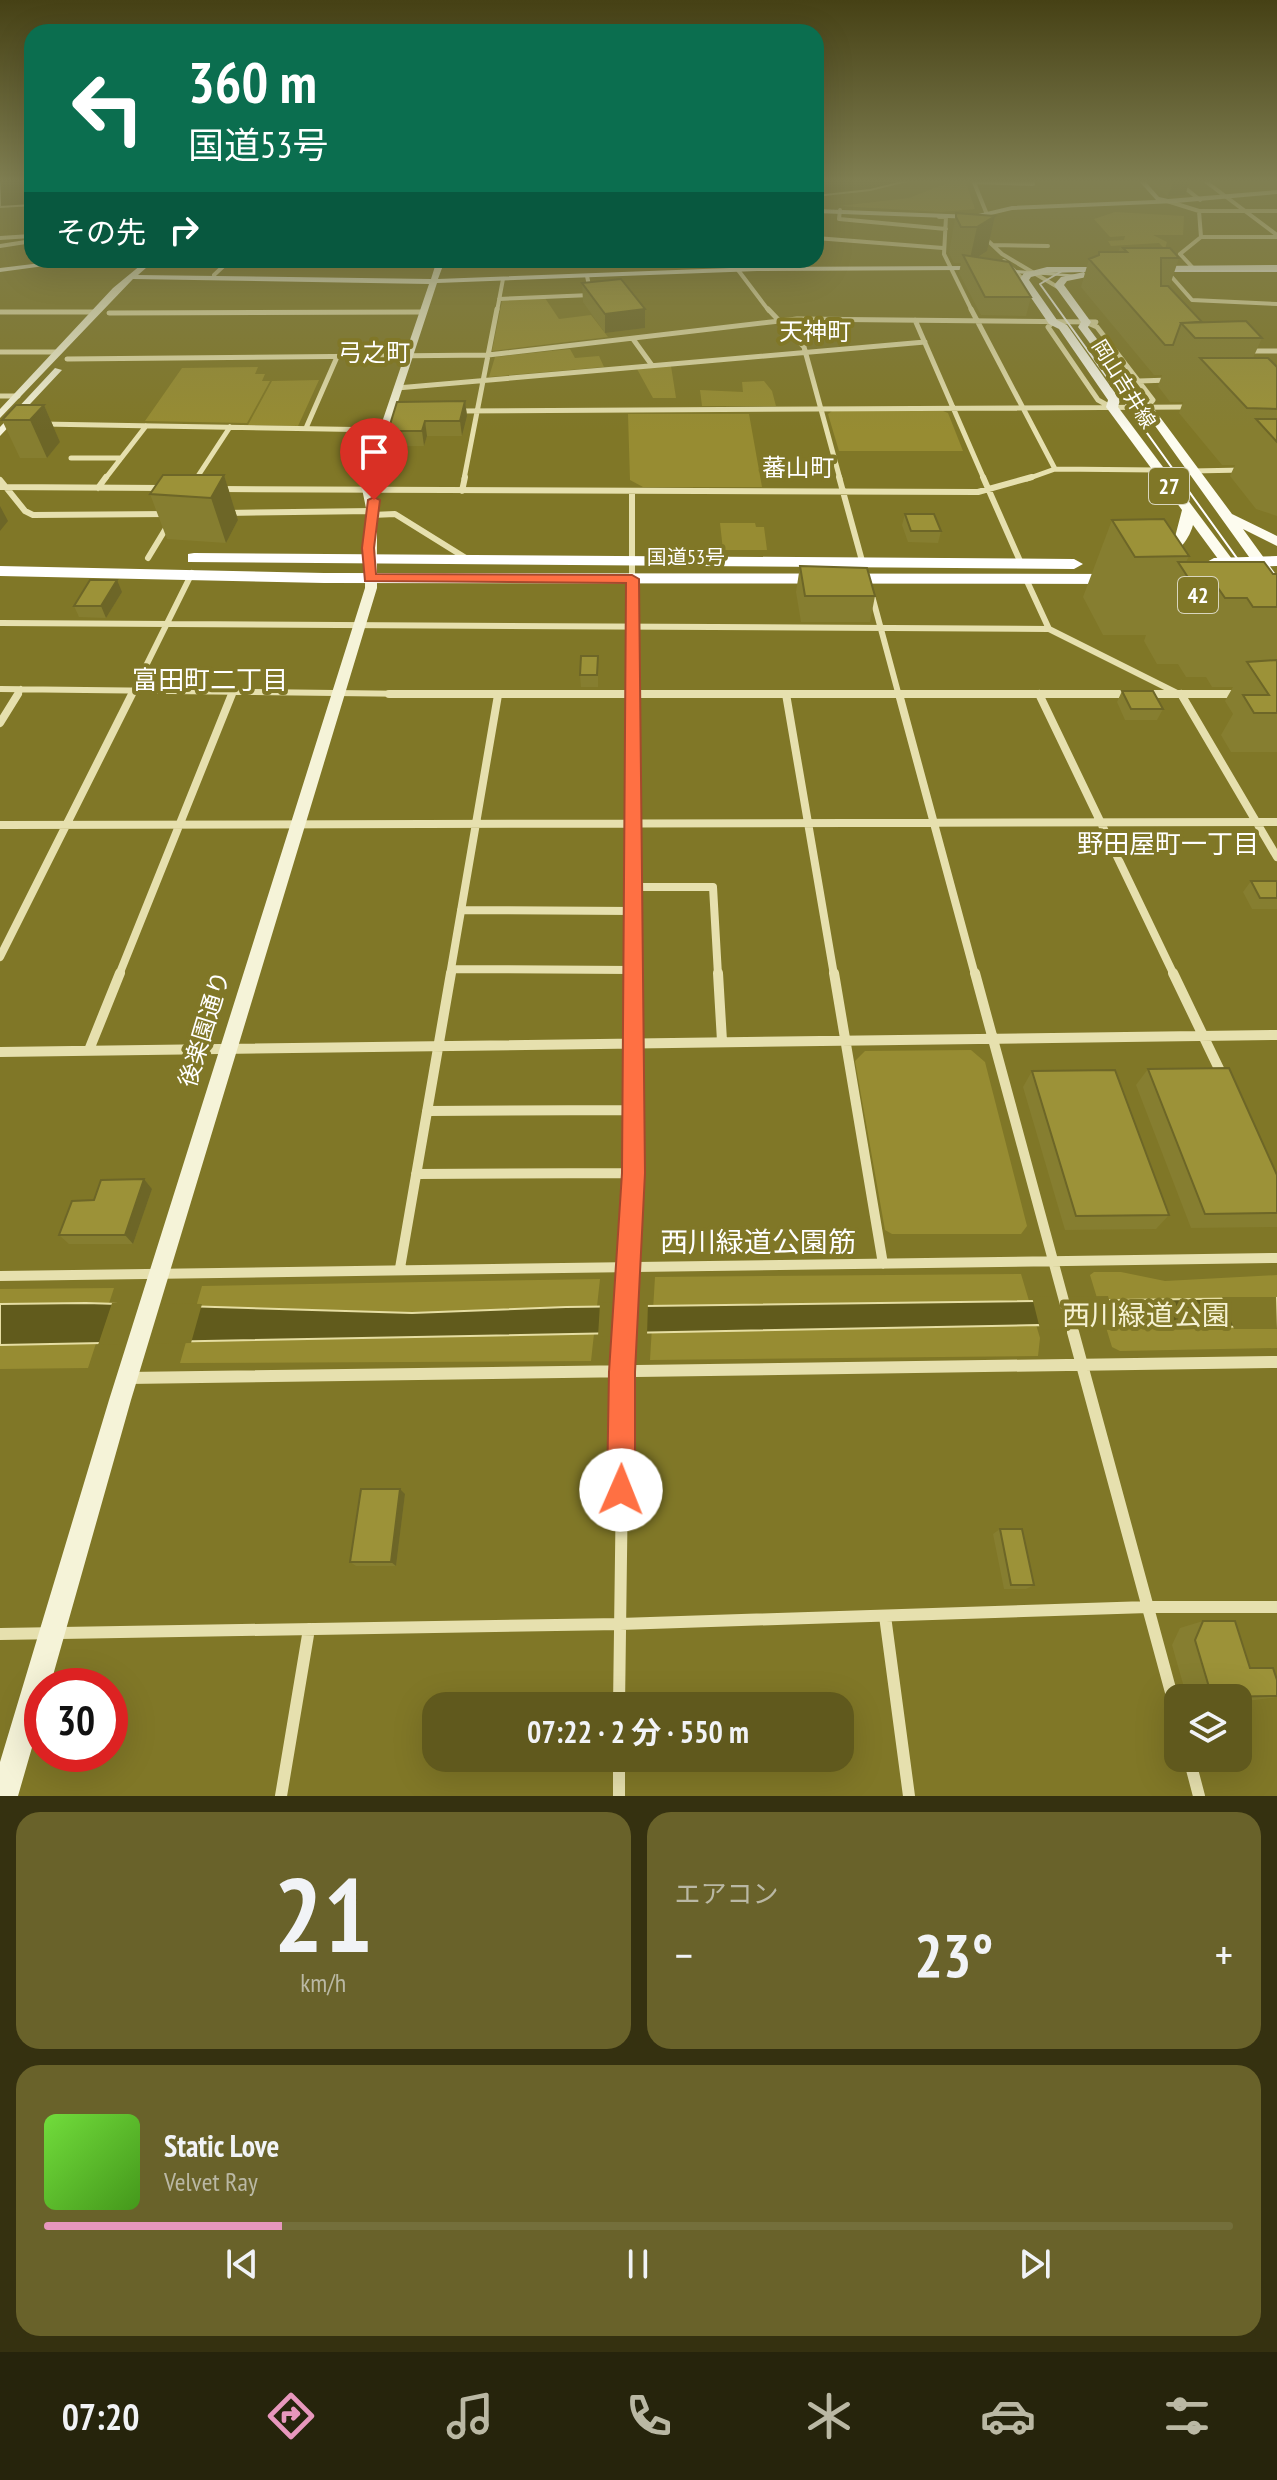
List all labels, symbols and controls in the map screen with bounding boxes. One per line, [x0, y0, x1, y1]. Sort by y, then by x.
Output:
text: 360 m [188, 46, 317, 118]
icon: left [56, 56, 160, 160]
text: 国道53号 [188, 121, 328, 168]
icon: right [162, 208, 206, 252]
text: その先 [56, 212, 146, 251]
district label: 天神町 [779, 316, 851, 347]
street label: 岡山吉井線 [1086, 335, 1162, 433]
district label: 弓之町 [338, 337, 410, 368]
pin [340, 418, 408, 500]
icon: arrive [352, 430, 396, 474]
district label: 蕃山町 [762, 452, 834, 483]
road number: 27 [1149, 468, 1189, 504]
street label: 国道53号 [647, 544, 725, 570]
road number: 42 [1178, 577, 1218, 613]
district label: 富田町二丁目 [132, 663, 288, 696]
district label: 野田屋町一丁目 [1077, 827, 1259, 860]
street label: 後楽園通り [172, 967, 236, 1091]
street label: 西川緑道公園筋 [660, 1223, 856, 1260]
park label: 西川緑道公園 [1062, 1296, 1230, 1333]
position arrow [579, 1448, 663, 1532]
speed limit sign: 30 [24, 1668, 128, 1772]
map controls [1164, 1684, 1252, 1772]
button: layers [1164, 1684, 1252, 1772]
text: 07:22 · 2 分 · 550 m [527, 1712, 749, 1751]
text: 21 [274, 1846, 373, 1981]
text: エアコン [675, 1877, 779, 1910]
text: 23° [914, 1916, 993, 1994]
text: − [675, 1926, 693, 1983]
text: + [1215, 1926, 1233, 1983]
text: km/h [300, 1966, 346, 1999]
text: Static Love [164, 2126, 279, 2165]
text: Velvet Ray [164, 2165, 258, 2198]
icon: previous [220, 2242, 264, 2286]
icon: pause [616, 2242, 660, 2286]
icon: next [1013, 2242, 1057, 2286]
icon: directions [263, 2388, 319, 2444]
icon: music [442, 2388, 498, 2444]
icon: phone [621, 2388, 677, 2444]
icon: climate [801, 2388, 857, 2444]
icon: car [980, 2388, 1036, 2444]
icon: filters [1159, 2388, 1215, 2444]
text: 07:20 [62, 2393, 140, 2440]

